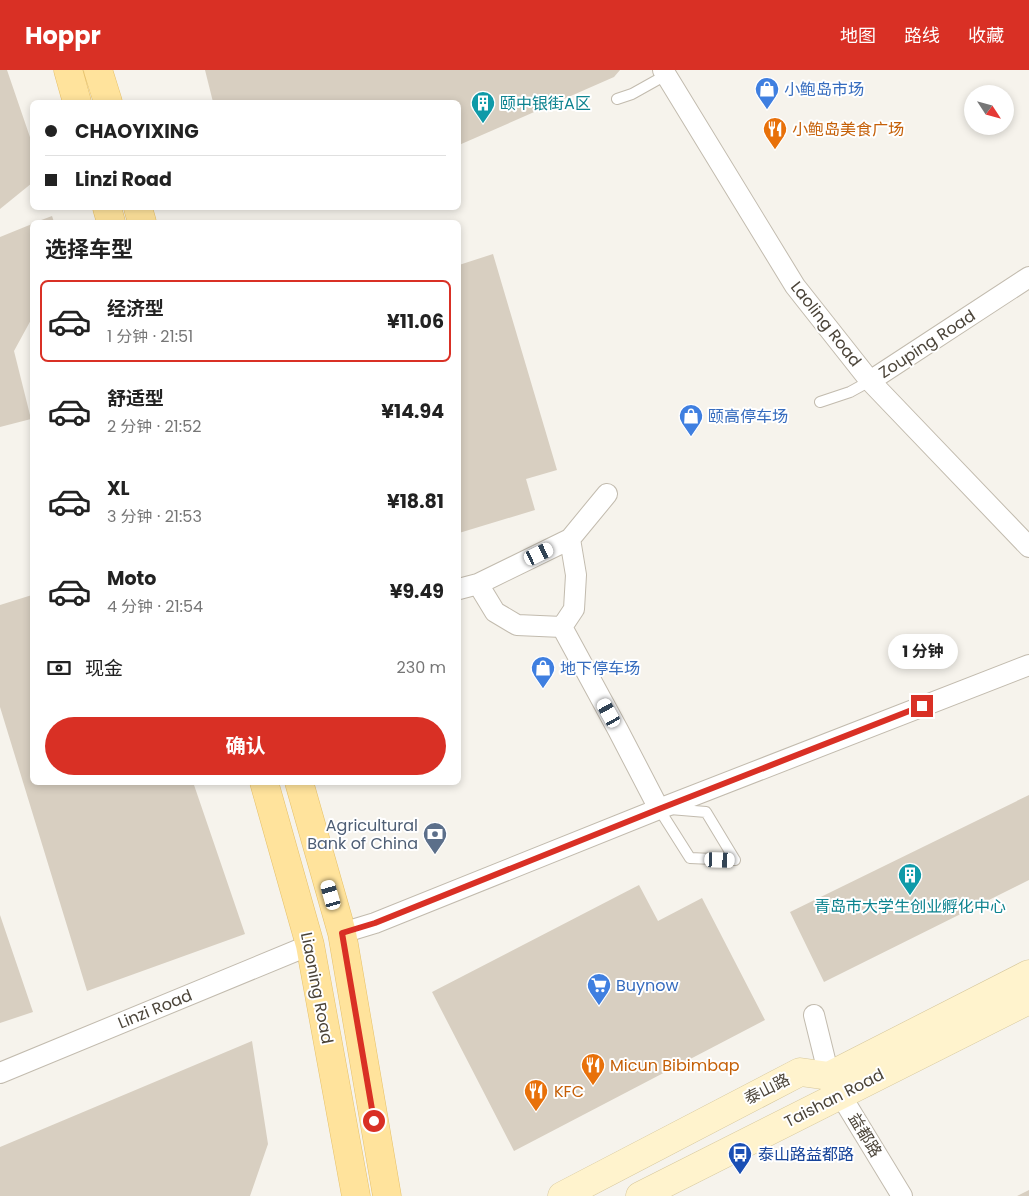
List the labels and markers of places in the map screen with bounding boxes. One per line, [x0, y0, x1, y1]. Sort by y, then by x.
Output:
shop icon: 小鲍岛市场 [754, 76, 780, 110]
place label: 小鲍岛市场 [784, 78, 864, 101]
building icon: 颐中银街A区 [470, 90, 496, 124]
place label: 颐中银街A区 [500, 92, 591, 115]
restaurant icon: 小鲍岛美食广场 [762, 116, 788, 150]
place label: 小鲍岛美食广场 [792, 118, 904, 141]
shop icon: 颐高停车场 [678, 403, 704, 437]
place label: 颐高停车场 [708, 405, 788, 428]
shop icon: 地下停车场 [530, 655, 556, 689]
place label: 地下停车场 [560, 657, 640, 680]
place label: Agricultural Bank of China [307, 814, 418, 855]
bank icon: Agricultural Bank of China [422, 821, 448, 855]
building icon: 青岛市大学生创业孵化中心 [897, 862, 923, 896]
place label: 青岛市大学生创业孵化中心 [814, 895, 1006, 918]
supermarket icon: Buynow [586, 972, 612, 1006]
place label: Buynow [616, 974, 679, 997]
restaurant icon: Micun Bibimbap [580, 1052, 606, 1086]
place label: Micun Bibimbap [610, 1054, 740, 1077]
restaurant icon: KFC [523, 1078, 549, 1112]
place label: KFC [554, 1080, 584, 1103]
bus stop icon: 泰山路益都路 [727, 1141, 753, 1175]
place label: 泰山路益都路 [758, 1143, 854, 1166]

